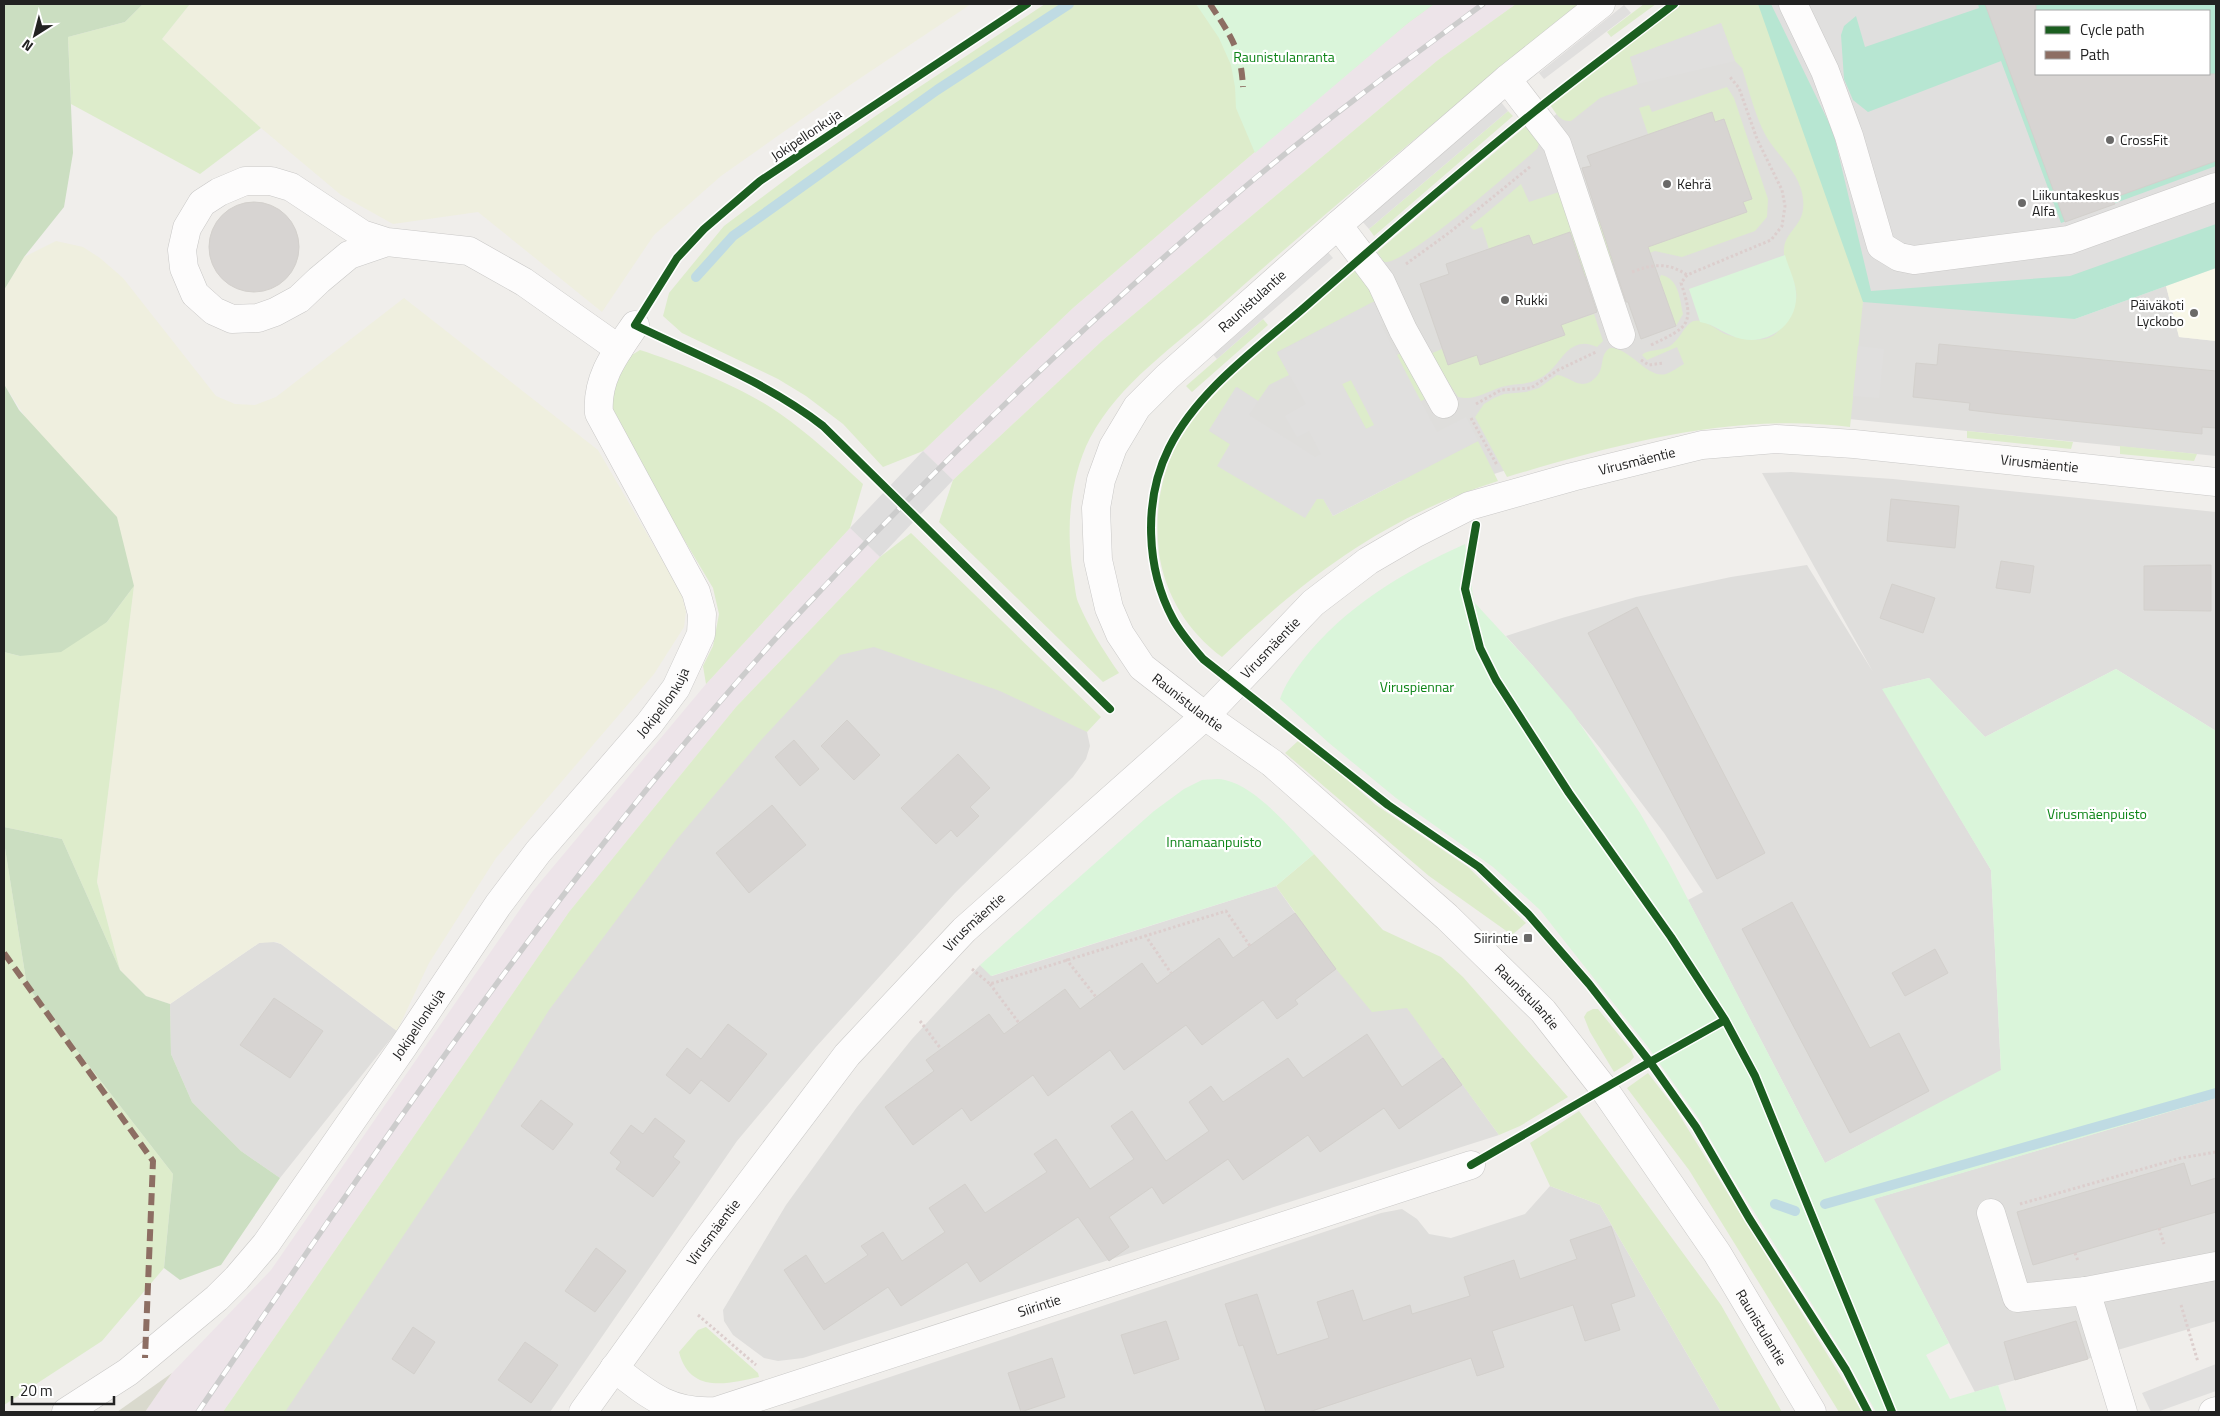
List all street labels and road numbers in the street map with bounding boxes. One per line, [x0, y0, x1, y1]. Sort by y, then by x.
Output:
street label: Jokipellonkuja [766, 103, 845, 166]
street label: Raunistulantie [1213, 264, 1290, 337]
street label: Virusmäentie [1596, 441, 1677, 480]
street label: Virusmäentie [2000, 448, 2080, 478]
street label: Virusmäentie [1235, 612, 1305, 683]
street label: Jokipellonkuja [631, 664, 694, 742]
street label: Raunistulantie [1148, 668, 1228, 736]
street label: Virusmäentie [938, 887, 1009, 956]
street label: Raunistulantie [1490, 958, 1565, 1034]
street label: Jokipellonkuja [386, 984, 449, 1063]
street label: Virusmäentie [681, 1194, 745, 1269]
street label: Raunistulantie [1731, 1285, 1793, 1369]
street label: Siirintie [1015, 1288, 1063, 1322]

